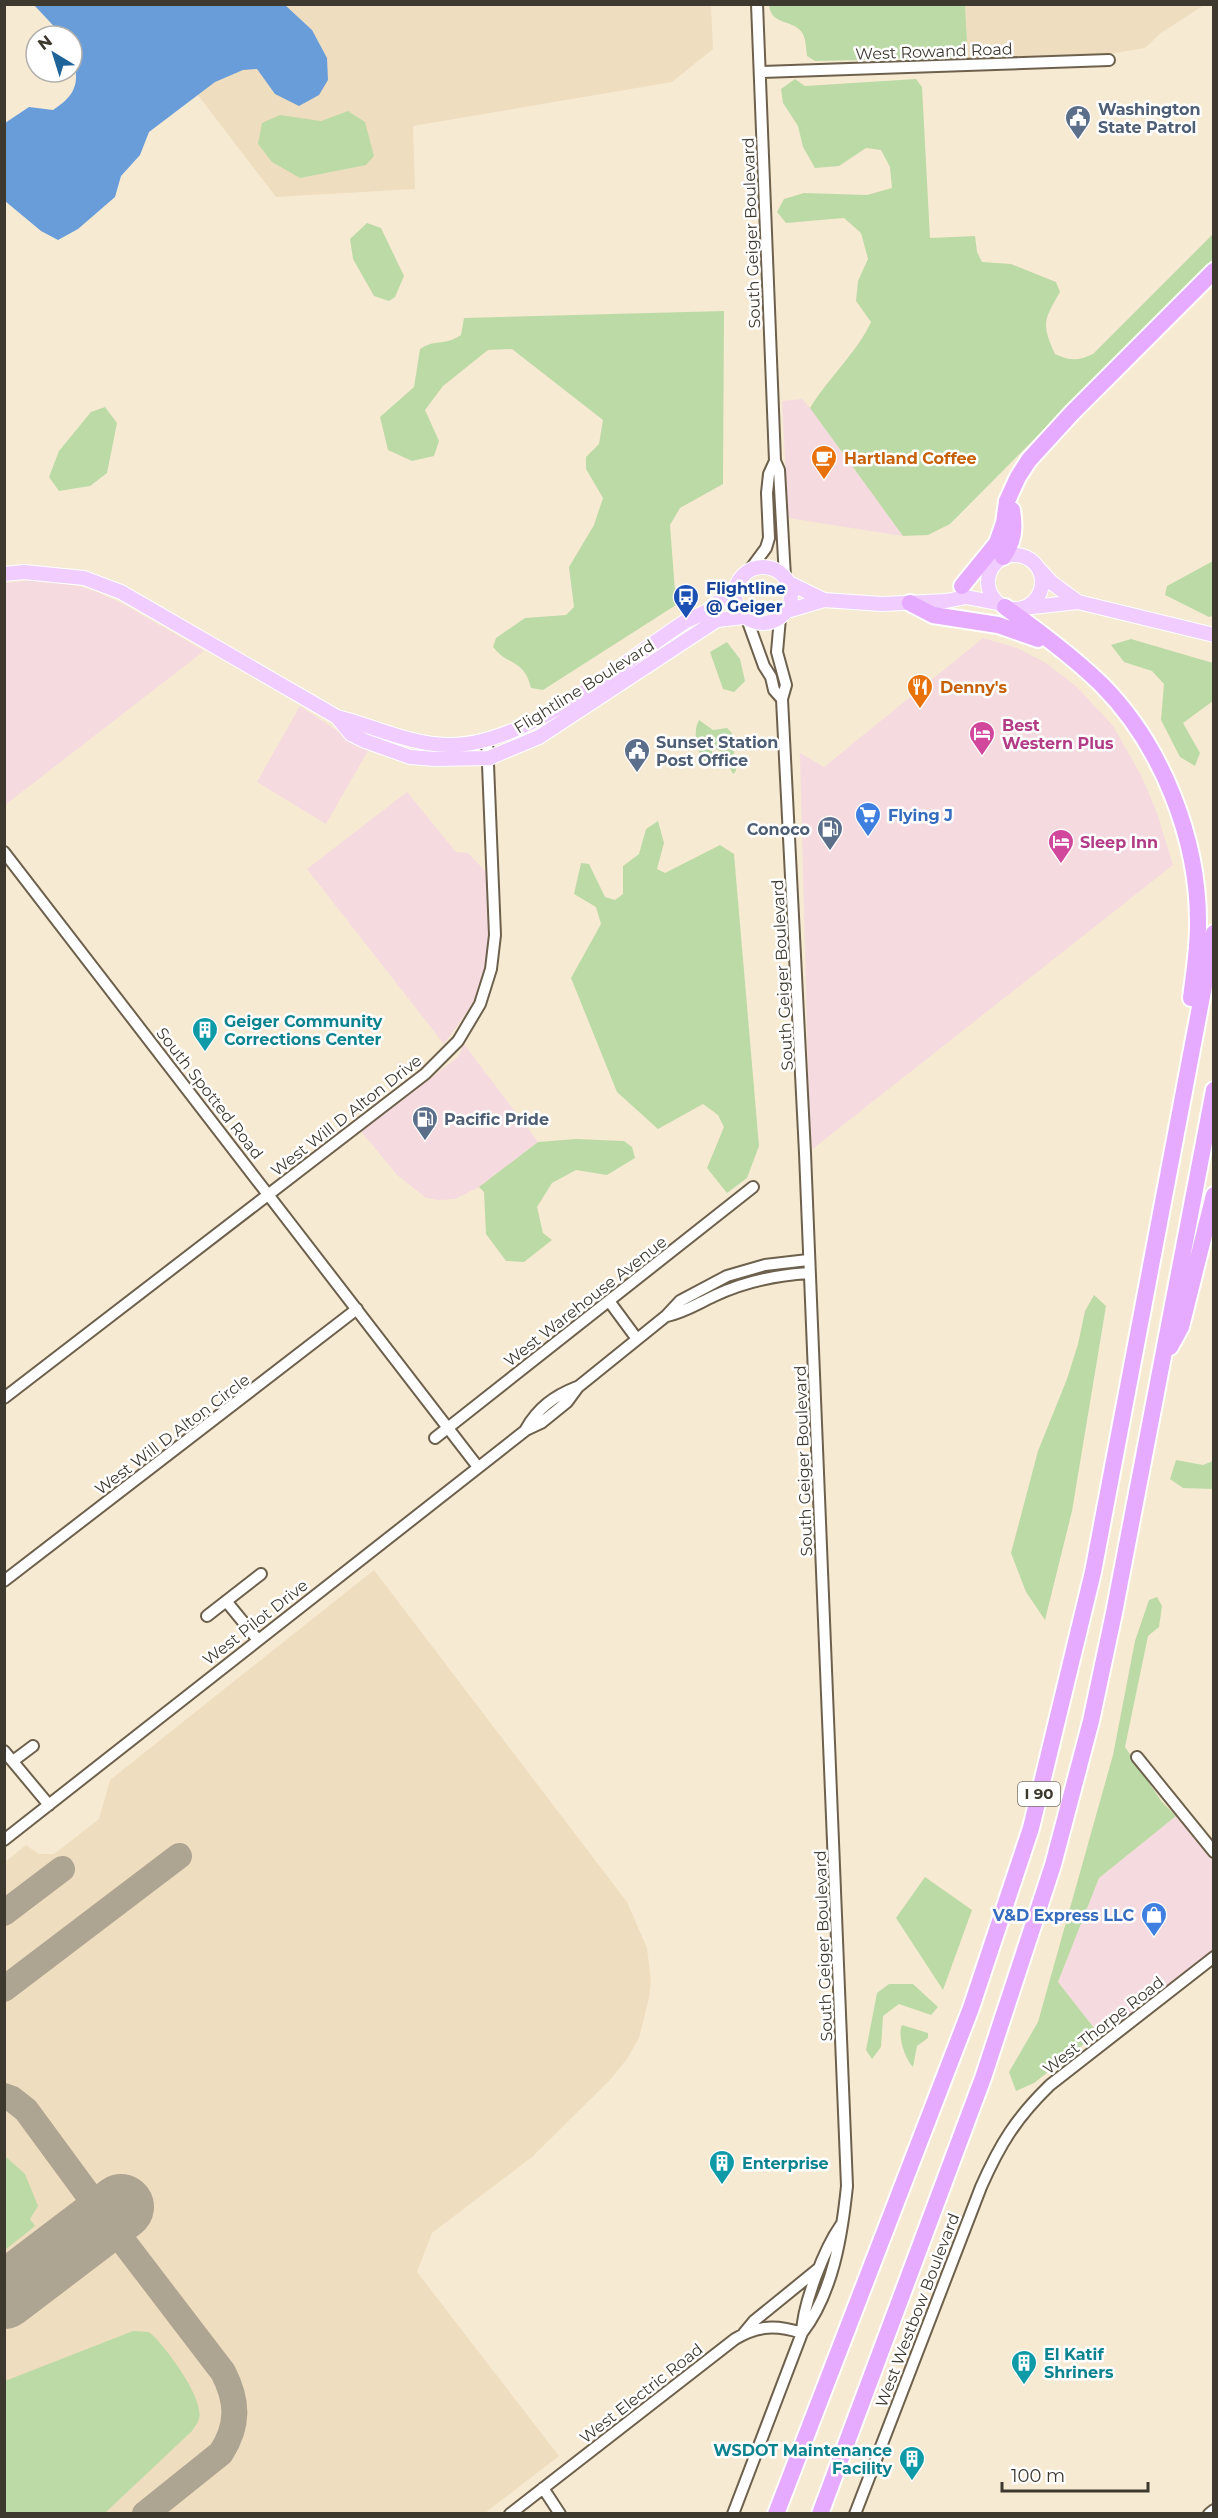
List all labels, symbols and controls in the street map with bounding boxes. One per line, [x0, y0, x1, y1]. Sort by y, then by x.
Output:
north arrow [24, 24, 84, 84]
text: N [34, 31, 56, 54]
street label: West Rowand Road [855, 39, 1013, 64]
place label: Washington State Patrol [1098, 100, 1201, 137]
public building icon: Washington State Patrol [1063, 103, 1093, 141]
street label: South Geiger Boulevard [739, 137, 764, 329]
cafe icon: Hartland Coffee [809, 443, 839, 481]
place label: Hartland Coffee [844, 449, 977, 468]
place label: Flightline @ Geiger [706, 579, 786, 616]
bus stop icon: Flightline @ Geiger [671, 582, 701, 620]
street label: Flightline Boulevard [511, 635, 658, 737]
restaurant icon: Denny's [905, 672, 935, 710]
place label: Denny's [940, 678, 1008, 697]
place label: Best Western Plus [1002, 716, 1114, 753]
hotel icon: Best Western Plus [967, 719, 997, 757]
place label: Sunset Station Post Office [656, 733, 778, 770]
public building icon: Sunset Station Post Office [622, 736, 652, 774]
supermarket icon: Flying J [853, 800, 883, 838]
place label: Flying J [888, 806, 953, 825]
fuel station icon: Conoco [815, 814, 845, 852]
place label: Conoco [747, 820, 810, 839]
hotel icon: Sleep Inn [1046, 827, 1076, 865]
place label: Sleep Inn [1080, 833, 1158, 852]
street label: South Geiger Boulevard [768, 879, 797, 1071]
place label: Geiger Community Corrections Center [224, 1012, 383, 1049]
building icon: Geiger Community Corrections Center [190, 1015, 220, 1053]
street label: South Spotted Road [152, 1024, 267, 1163]
street label: West Will D Alton Drive [267, 1051, 425, 1180]
fuel station icon: Pacific Pride [410, 1104, 440, 1142]
place label: Pacific Pride [444, 1110, 549, 1129]
street label: West Warehouse Avenue [500, 1232, 670, 1371]
street label: South Geiger Boulevard [791, 1365, 816, 1557]
street label: West Will D Alton Circle [91, 1370, 253, 1499]
street label: West Pilot Drive [199, 1576, 312, 1669]
road number: I 90 [1018, 1782, 1060, 1806]
street label: South Geiger Boulevard [811, 1850, 836, 2042]
shop icon: V&D Express LLC [1139, 1900, 1169, 1938]
place label: V&D Express LLC [992, 1906, 1134, 1925]
street label: West Thorpe Road [1039, 1972, 1167, 2078]
building icon: Enterprise [707, 2148, 737, 2186]
place label: Enterprise [742, 2154, 829, 2173]
street label: West Westbow Boulevard [872, 2210, 963, 2410]
street label: West Electric Road [576, 2339, 707, 2447]
place label: El Katif Shriners [1044, 2345, 1114, 2382]
building icon: El Katif Shriners [1009, 2348, 1039, 2386]
place label: WSDOT Maintenance Facility [713, 2441, 892, 2478]
building icon: WSDOT Maintenance Facility [897, 2444, 927, 2482]
scale bar [1002, 2455, 1148, 2493]
text: 100 m [1011, 2465, 1065, 2487]

